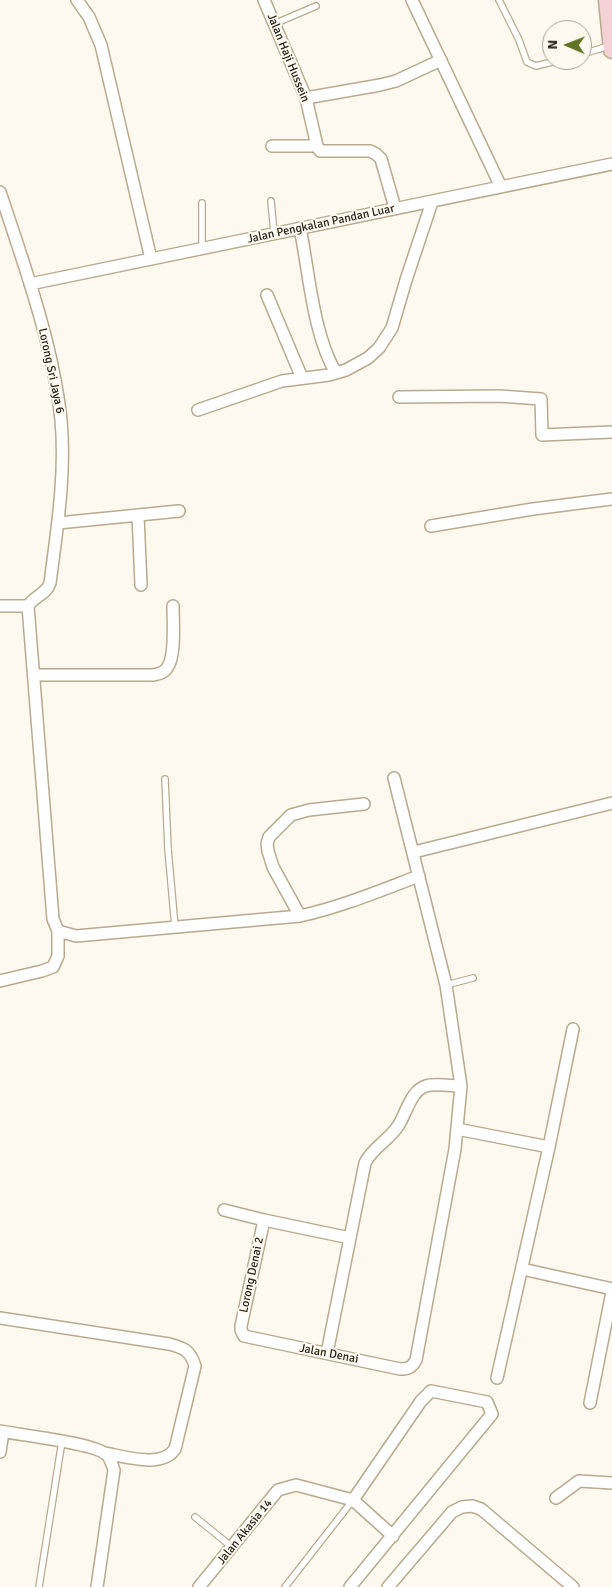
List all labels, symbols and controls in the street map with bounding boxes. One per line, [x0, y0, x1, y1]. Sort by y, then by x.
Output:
street label: Jalan Haji Hussein [264, 12, 312, 104]
north arrow [542, 20, 592, 70]
text: N [544, 40, 561, 50]
street label: Jalan Pengkalan Pandan Luar [246, 201, 396, 247]
street label: Lorong Sri Jaya 6 [35, 327, 67, 415]
street label: Lorong Denai 2 [237, 1236, 267, 1314]
street label: Jalan Denai [298, 1341, 360, 1367]
street label: Jalan Akasia 14 [214, 1497, 276, 1567]

